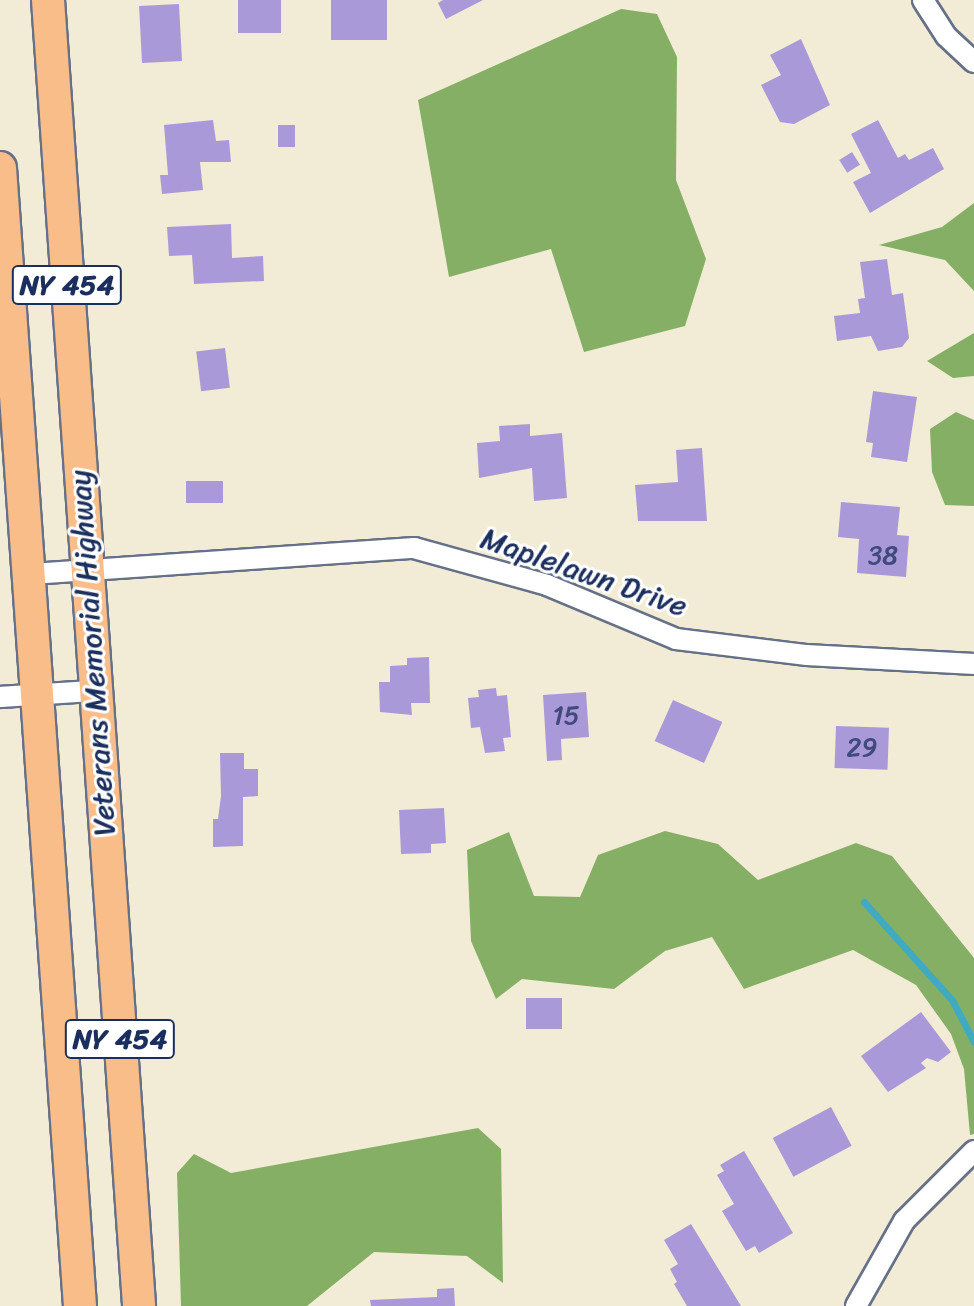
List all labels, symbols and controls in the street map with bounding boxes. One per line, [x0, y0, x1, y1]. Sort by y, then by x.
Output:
road number: NY 454 [11, 261, 123, 309]
street label: Veterans Memorial Highway [61, 469, 123, 837]
street label: Maplelawn Drive [476, 520, 692, 624]
house number: 38 [868, 540, 898, 572]
house number: 15 [552, 700, 580, 732]
house number: 29 [847, 732, 877, 764]
road number: NY 454 [64, 1015, 176, 1063]

